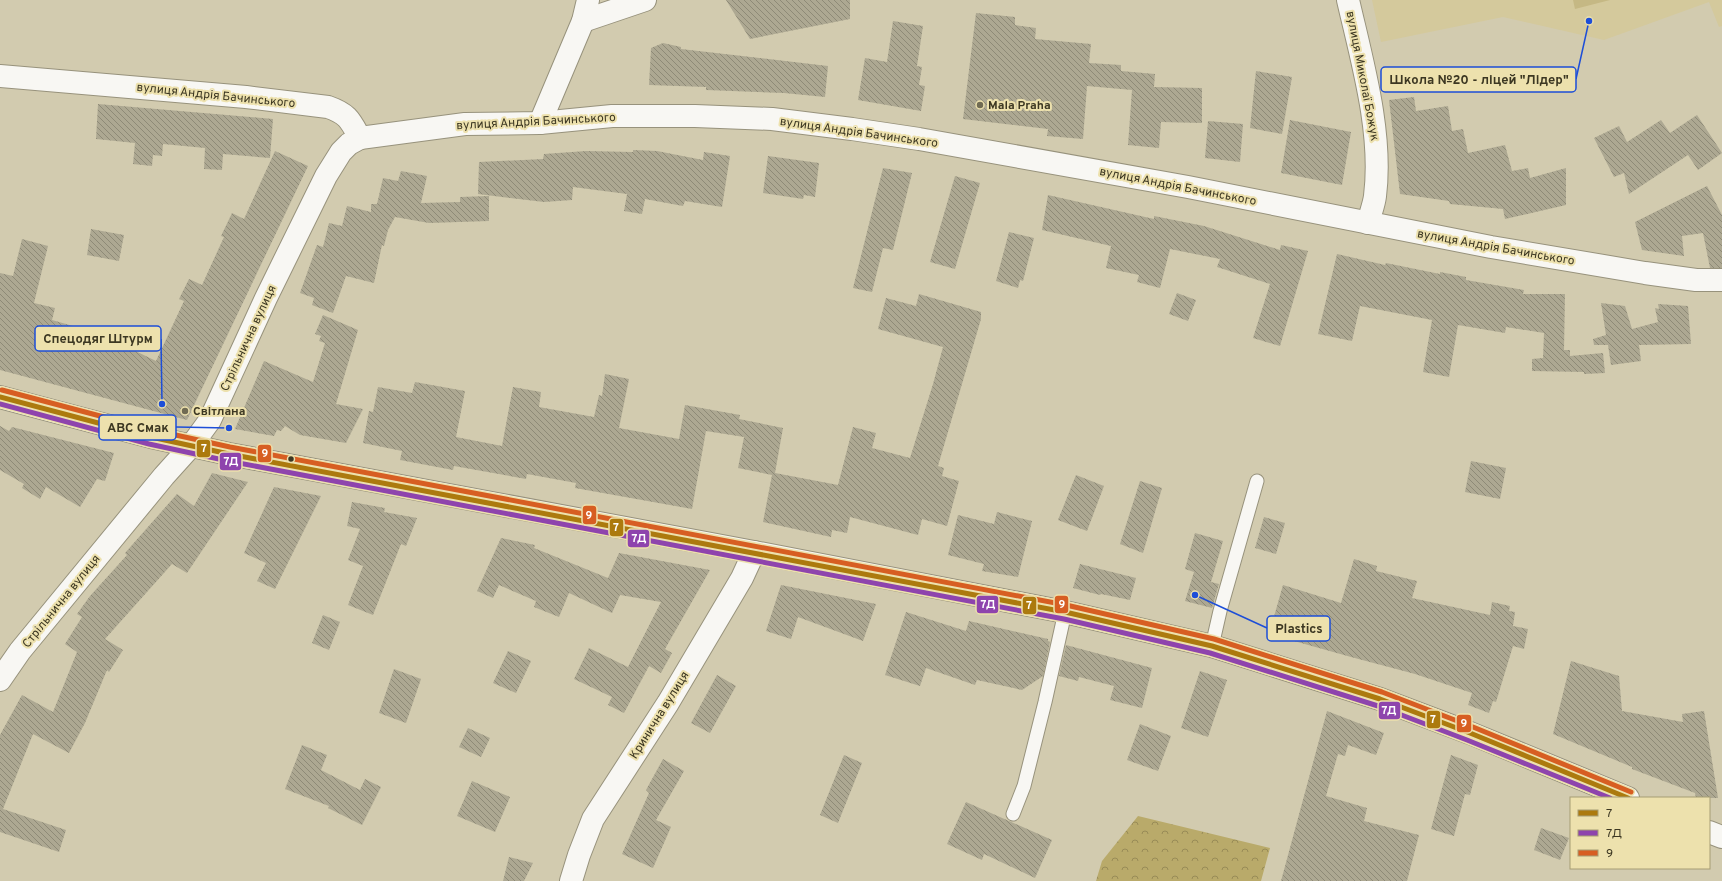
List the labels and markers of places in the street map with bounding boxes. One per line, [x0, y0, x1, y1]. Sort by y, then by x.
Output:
callout: Школа №20 - ліцей "Лідер" [1381, 67, 1576, 92]
place label: Mala Praha [988, 98, 1051, 114]
marker: Mala Praha [975, 100, 985, 110]
callout: Спецодяг Штурм [35, 326, 161, 351]
place label: Світлана [193, 404, 245, 420]
marker: Світлана [180, 406, 190, 416]
callout: ABC Смак [99, 415, 176, 440]
unlabelled marker [286, 454, 296, 464]
callout: Plastics [1267, 616, 1330, 641]

